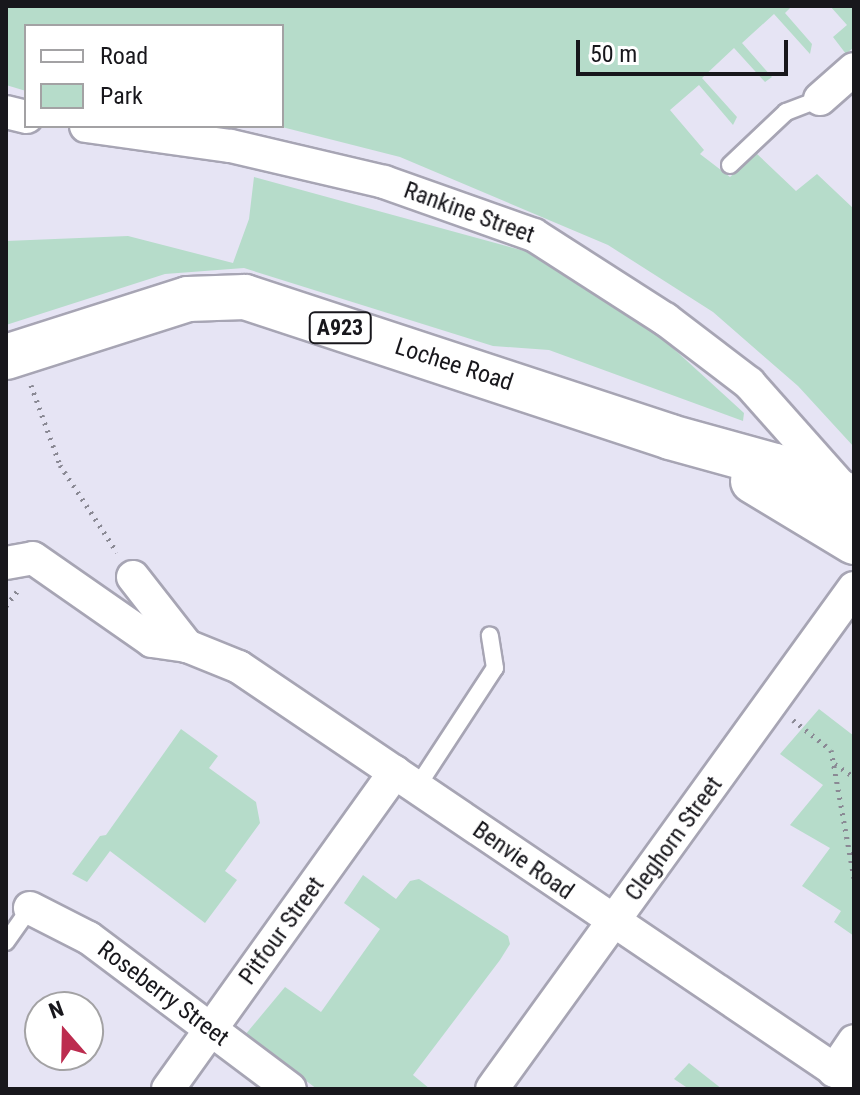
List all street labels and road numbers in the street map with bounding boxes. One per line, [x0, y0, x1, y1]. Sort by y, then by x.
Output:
street label: Rankine Street [400, 176, 538, 250]
road number: A923 [308, 310, 372, 346]
street label: Lochee Road [391, 332, 517, 398]
street label: Cleghorn Street [619, 771, 729, 907]
street label: Benvie Road [467, 816, 579, 906]
street label: Pitfour Street [233, 871, 331, 991]
street label: Roseberry Street [92, 935, 234, 1053]

